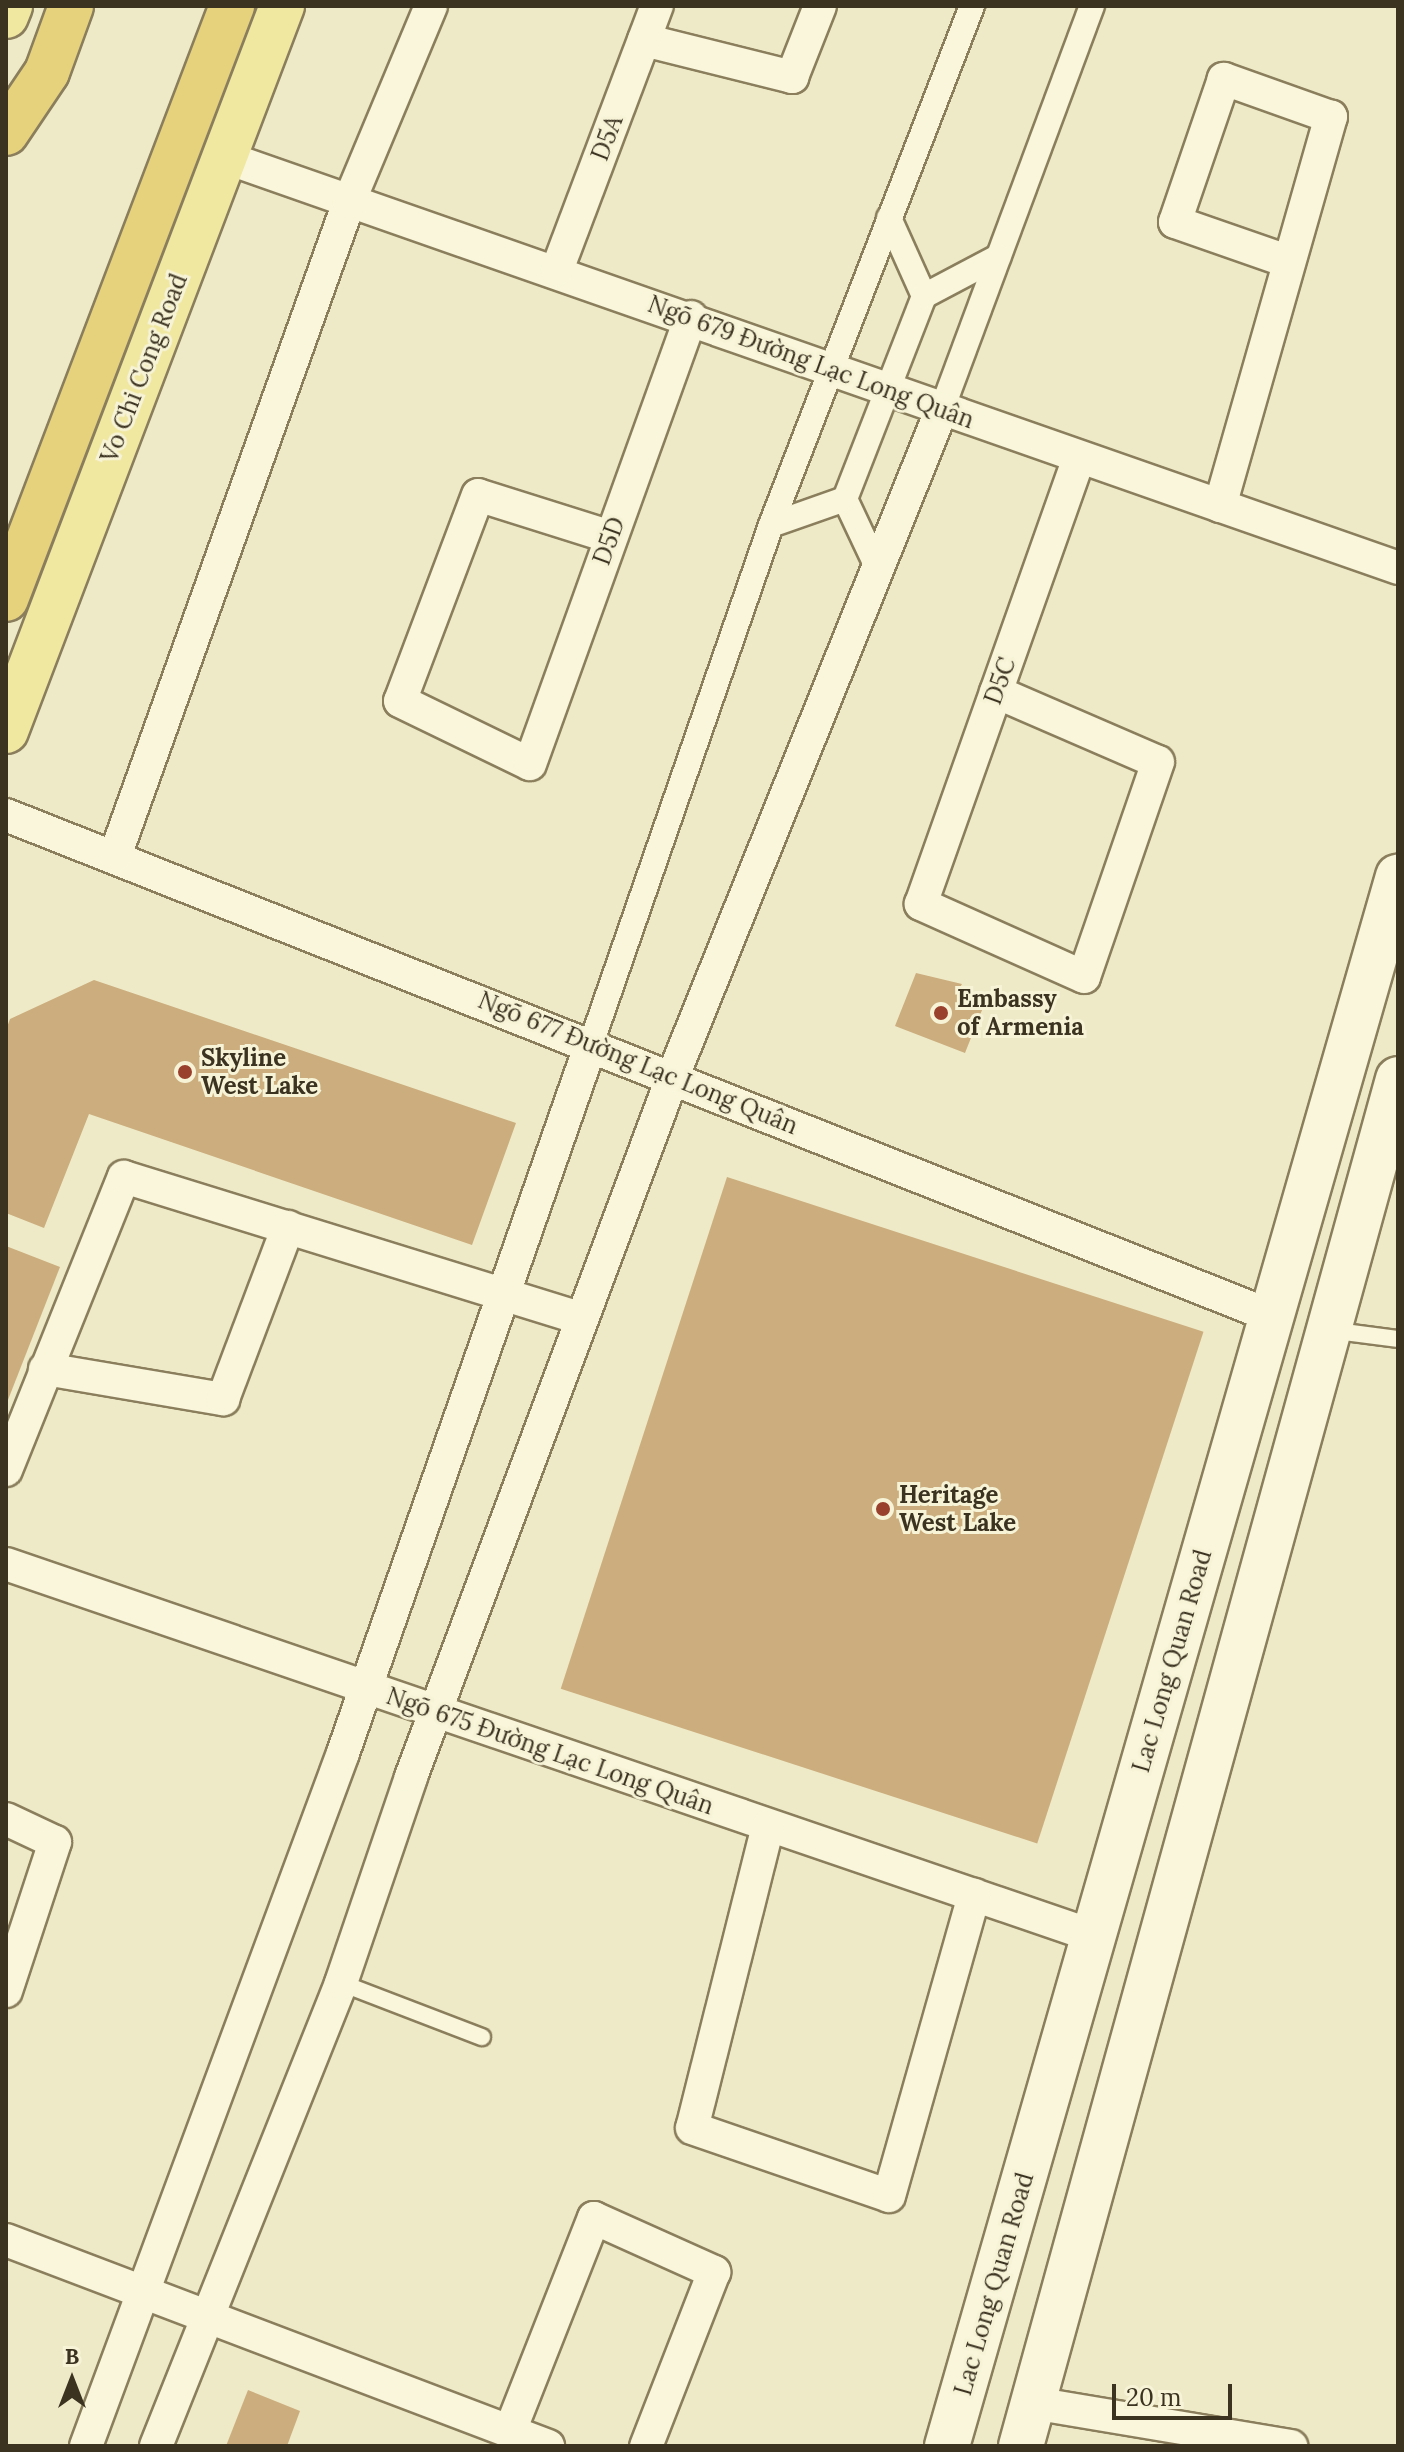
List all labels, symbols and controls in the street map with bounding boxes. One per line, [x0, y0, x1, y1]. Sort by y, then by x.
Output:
street label: D5A [585, 111, 629, 165]
street label: Vo Chi Cong Road [95, 270, 193, 466]
street label: Ngõ 679 Đường Lạc Long Quân [644, 290, 978, 434]
street label: D5D [587, 513, 631, 569]
street label: D5C [978, 654, 1022, 708]
place label: Embassy of Armenia [957, 985, 1084, 1041]
street label: Ngõ 677 Đường Lạc Long Quân [474, 986, 802, 1140]
marker: Embassy of Armenia [932, 1004, 950, 1022]
place label: Skyline West Lake [201, 1044, 318, 1100]
marker: Skyline West Lake [176, 1063, 194, 1081]
place label: Heritage West Lake [899, 1481, 1016, 1537]
marker: Heritage West Lake [874, 1500, 892, 1518]
street label: Lac Long Quan Road [1126, 1546, 1218, 1776]
street label: Ngõ 675 Đường Lạc Long Quân [383, 1681, 717, 1821]
street label: Lac Long Quan Road [948, 2169, 1040, 2399]
north arrow [32, 2340, 112, 2420]
text: B [65, 2342, 79, 2370]
scale bar [1116, 2368, 1236, 2418]
text: 20 m [1126, 2382, 1182, 2413]

